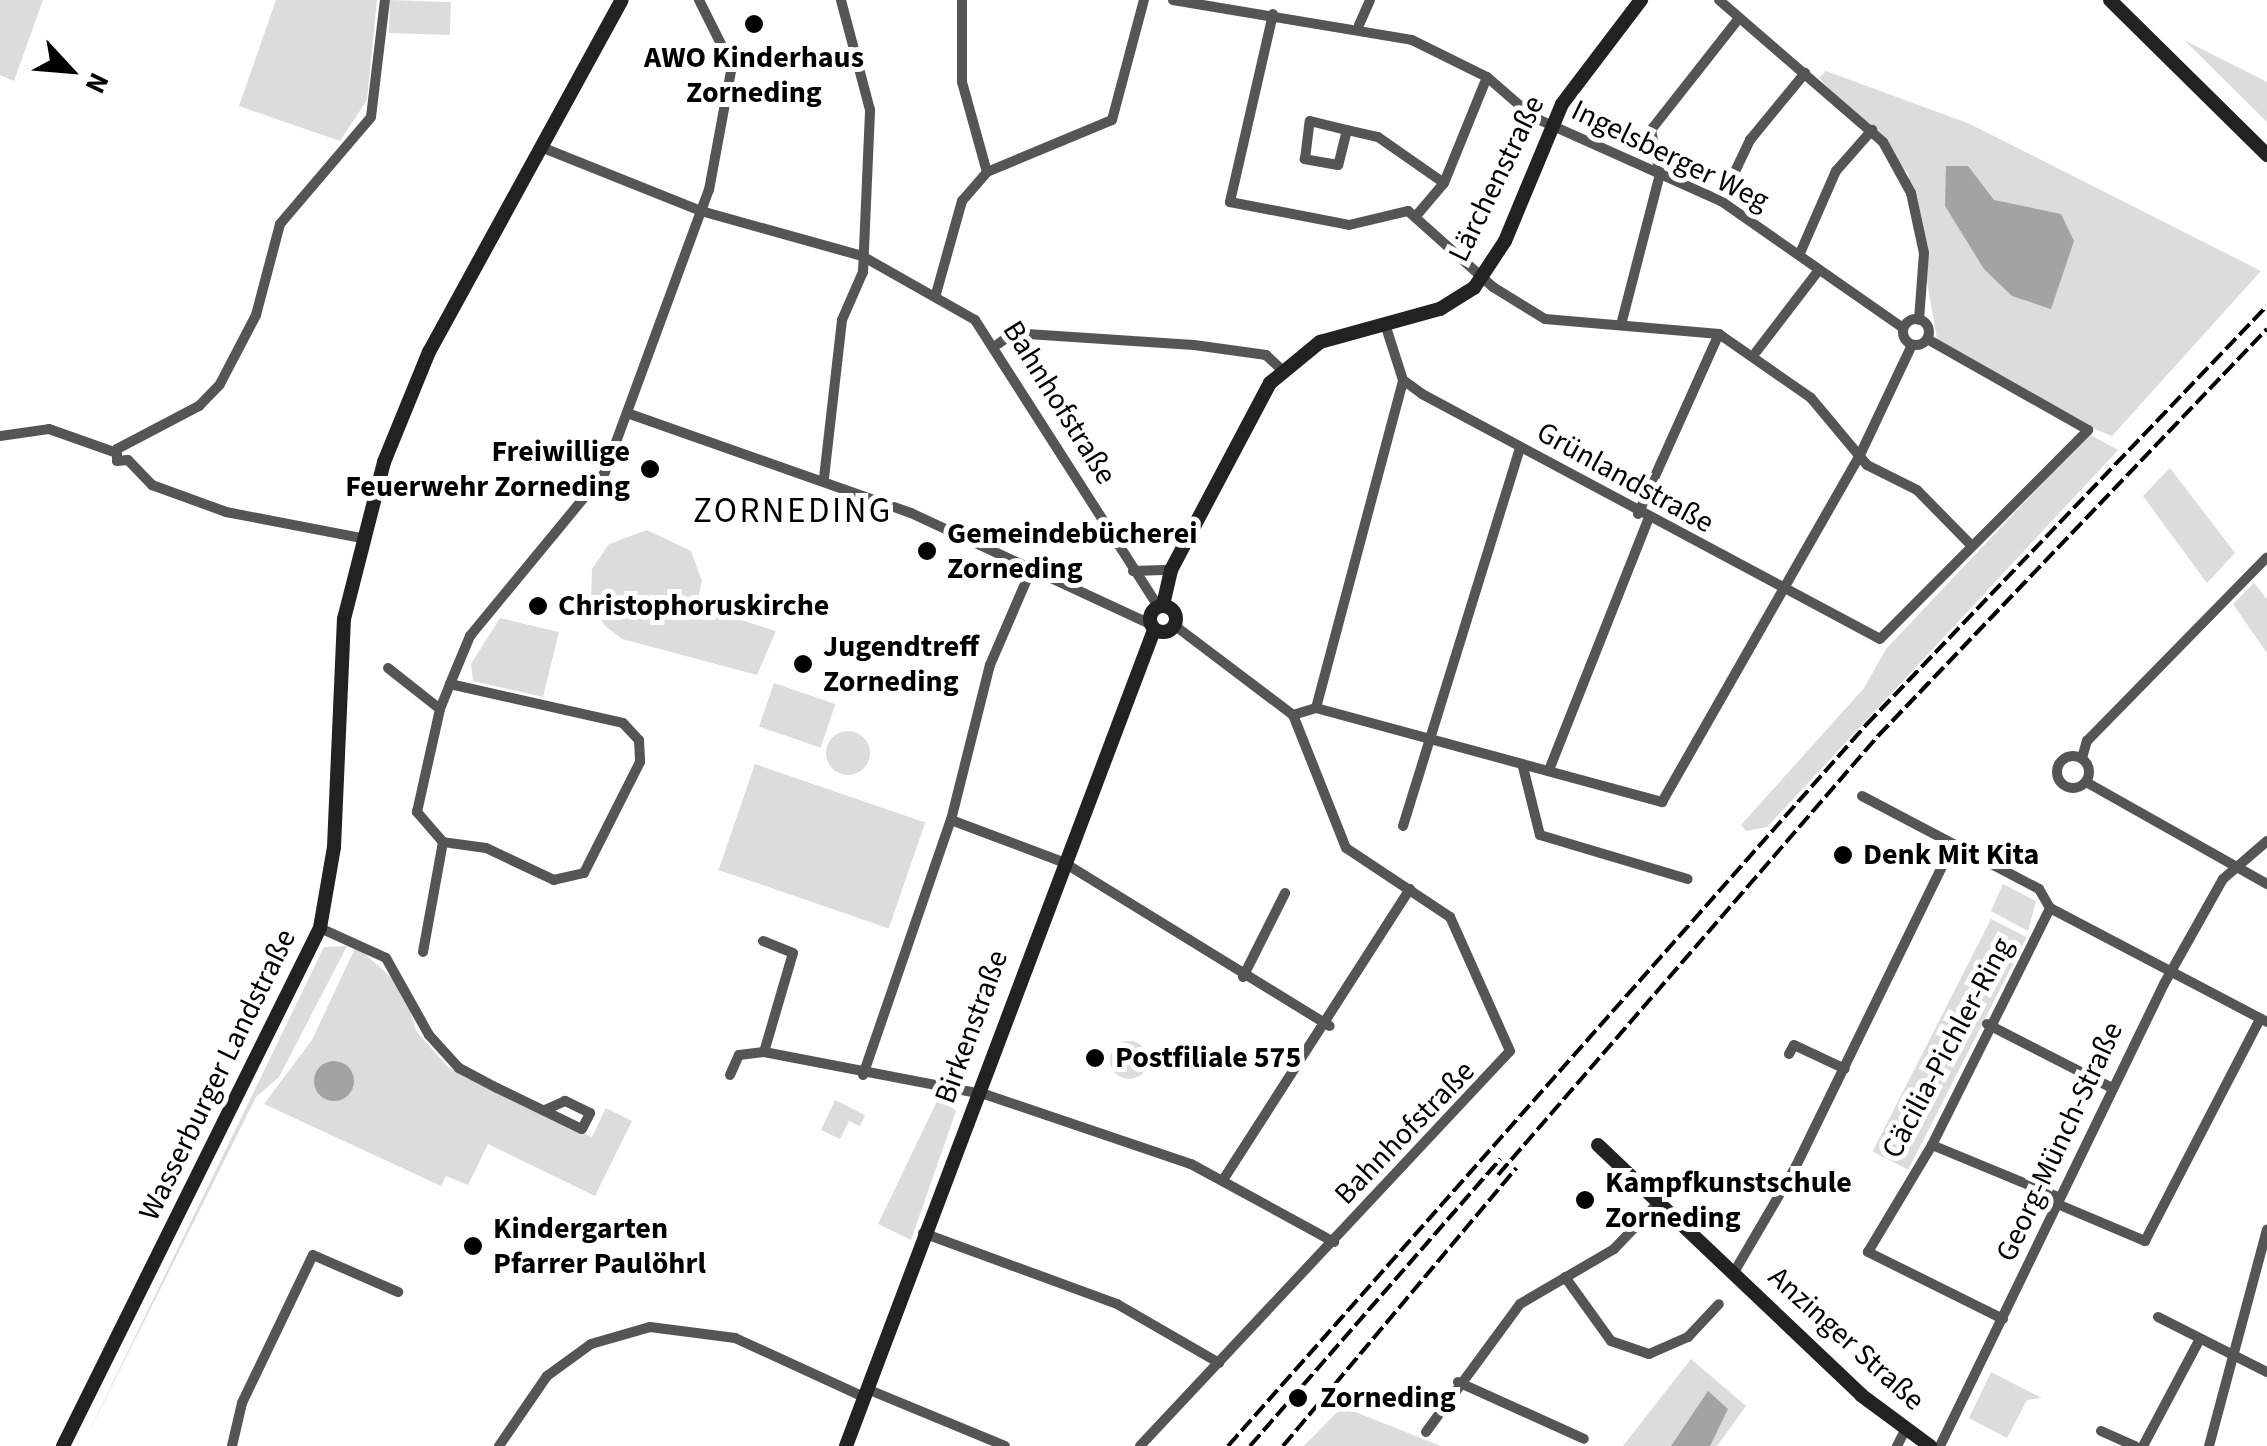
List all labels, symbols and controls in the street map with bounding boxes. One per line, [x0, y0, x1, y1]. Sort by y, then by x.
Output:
marker: AWO Kinderhaus Zorneding [743, 13, 765, 35]
north arrow [20, 20, 120, 120]
place label: AWO Kinderhaus Zorneding [644, 40, 864, 110]
text: N [75, 66, 119, 100]
street label: Lärchenstraße [1441, 90, 1553, 268]
street label: Ingelsberger Weg [1566, 93, 1774, 219]
street label: Bahnhofstraße [995, 315, 1123, 491]
street label: Grünlandstraße [1530, 415, 1720, 541]
place label: Freiwillige Feuerwehr Zorneding [345, 434, 630, 504]
marker: Freiwillige Feuerwehr Zorneding [639, 458, 661, 480]
district label: ZORNEDING [693, 490, 893, 532]
place label: Gemeindebücherei Zorneding [947, 516, 1197, 586]
marker: Gemeindebücherei Zorneding [916, 540, 938, 562]
place label: Christophoruskirche [558, 588, 829, 624]
marker: Christophoruskirche [527, 595, 549, 617]
place label: Jugendtreff Zorneding [823, 629, 979, 700]
marker: Jugendtreff Zorneding [792, 653, 814, 675]
place label: Denk Mit Kita [1863, 837, 2039, 873]
marker: Denk Mit Kita [1832, 844, 1854, 866]
street label: Wasserburger Landstraße [132, 924, 304, 1226]
street label: Cäcilia-Pichler-Ring [1875, 932, 2021, 1164]
street label: Birkenstraße [928, 946, 1016, 1108]
street label: Georg-Münch-Straße [1989, 1017, 2131, 1267]
place label: Postfiliale 575 [1115, 1040, 1301, 1076]
marker: Postfiliale 575 [1084, 1047, 1106, 1069]
street label: Bahnhofstraße [1328, 1054, 1482, 1212]
place label: Kampfkunstschule Zorneding [1605, 1165, 1852, 1236]
marker: Kampfkunstschule Zorneding [1574, 1189, 1596, 1211]
place label: Kindergarten Pfarrer Paulöhrl [493, 1211, 706, 1282]
marker: Kindergarten Pfarrer Paulöhrl [462, 1235, 484, 1257]
street label: Anzinger Straße [1761, 1259, 1931, 1419]
place label: Zorneding [1320, 1380, 1456, 1416]
marker: Zorneding [1285, 1385, 1311, 1411]

